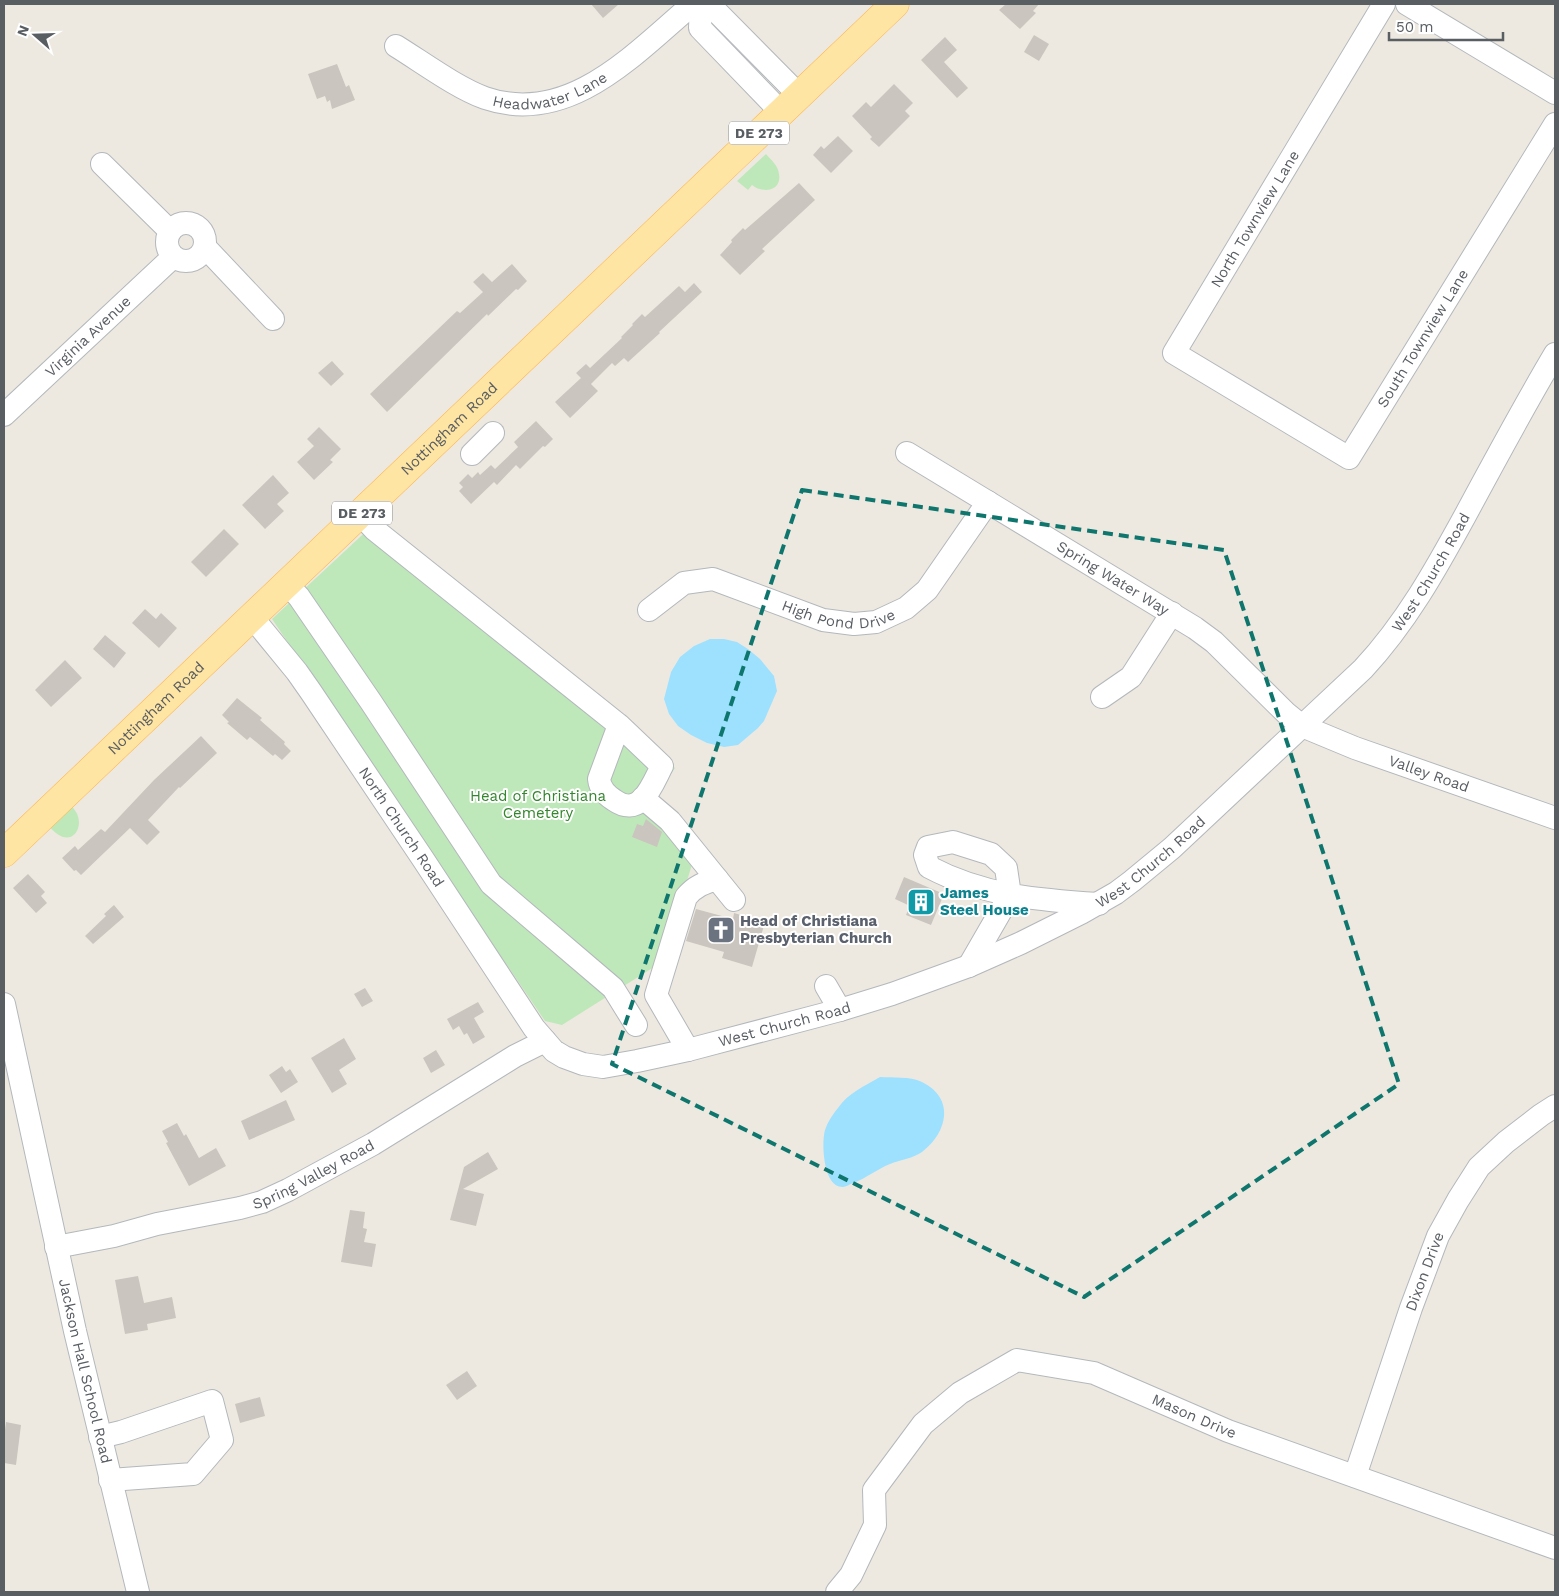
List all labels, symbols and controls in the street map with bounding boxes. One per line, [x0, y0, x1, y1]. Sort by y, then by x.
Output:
north arrow [10, 10, 60, 60]
scale bar [1389, 10, 1503, 42]
text: 50 m [1396, 18, 1433, 36]
text: N [13, 23, 32, 38]
street label: Headwater Lane [491, 68, 610, 114]
road number: DE 273 [729, 122, 789, 144]
street label: North Townview Lane [1207, 147, 1303, 291]
street label: South Townview Lane [1373, 266, 1472, 411]
street label: Virginia Avenue [41, 292, 135, 381]
street label: Nottingham Road [397, 379, 501, 479]
road number: DE 273 [332, 502, 392, 524]
street label: West Church Road [1388, 510, 1474, 635]
street label: Spring Water Way [1053, 537, 1173, 619]
street label: High Pond Drive [779, 596, 898, 633]
street label: Nottingham Road [104, 658, 208, 758]
street label: Valley Road [1386, 751, 1471, 796]
street label: North Church Road [355, 764, 448, 890]
park label: Head of Christiana Cemetery [470, 787, 606, 822]
street label: West Church Road [1093, 812, 1209, 912]
place label: James Steel House [940, 884, 1029, 919]
building icon: James Steel House [906, 887, 936, 917]
place label: Head of Christiana Presbyterian Church [740, 912, 892, 947]
church icon: Head of Christiana Presbyterian Church [706, 915, 736, 945]
street label: West Church Road [717, 998, 853, 1051]
street label: Spring Valley Road [250, 1136, 377, 1213]
street label: Dixon Drive [1402, 1229, 1448, 1314]
street label: Jackson Hall School Road [55, 1277, 116, 1465]
street label: Mason Drive [1149, 1390, 1239, 1442]

